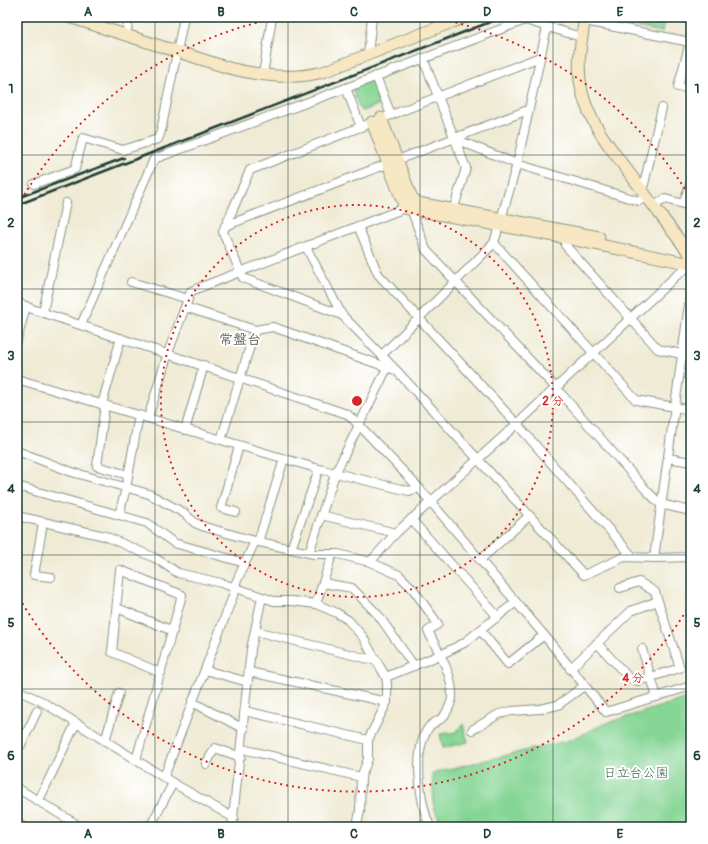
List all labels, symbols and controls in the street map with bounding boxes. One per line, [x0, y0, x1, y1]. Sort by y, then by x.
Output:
text: A [84, 4, 93, 20]
text: B [217, 4, 225, 20]
text: C [350, 4, 358, 20]
text: D [483, 4, 491, 20]
text: E [617, 4, 624, 20]
text: 1 [8, 81, 14, 97]
text: 1 [694, 81, 700, 97]
text: 2 [7, 215, 15, 231]
text: 2 [693, 215, 701, 231]
district label: 常盤台 [219, 331, 261, 348]
text: 3 [7, 348, 15, 364]
text: 3 [693, 348, 701, 364]
centre of rings [350, 394, 364, 408]
text: 2 分 [542, 394, 564, 409]
text: 4 [7, 481, 15, 497]
text: 4 [693, 481, 701, 497]
text: 5 [7, 615, 15, 631]
text: 5 [693, 615, 701, 631]
text: 4 分 [621, 671, 644, 686]
text: 6 [7, 748, 15, 764]
text: 6 [693, 748, 701, 764]
park label: 日立台公園 [603, 765, 669, 781]
text: A [84, 826, 93, 842]
text: B [217, 826, 225, 842]
text: C [350, 826, 358, 842]
text: D [483, 826, 491, 842]
text: E [617, 826, 624, 842]

